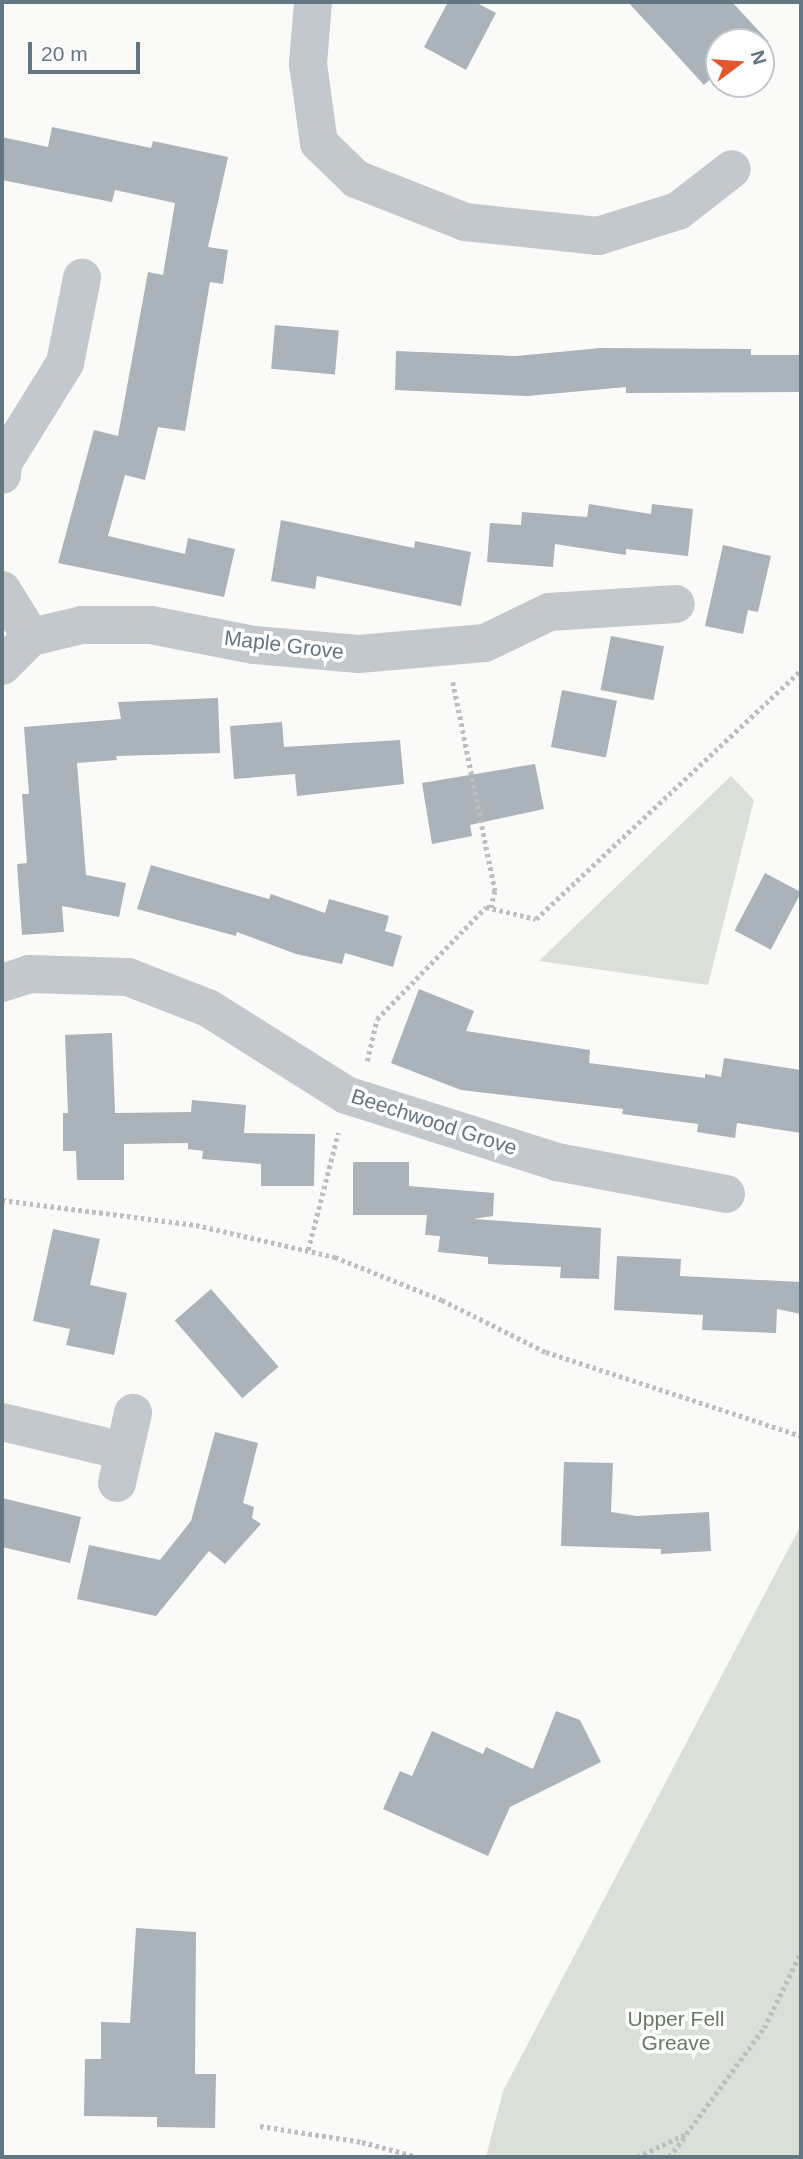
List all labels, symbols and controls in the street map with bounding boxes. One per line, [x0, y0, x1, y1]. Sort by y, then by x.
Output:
scale bar [32, 28, 144, 72]
north arrow [705, 28, 775, 98]
text: 20 m [41, 42, 88, 65]
text: N [747, 48, 771, 67]
street label: Maple Grove [223, 625, 345, 665]
street label: Beechwood Grove [348, 1083, 520, 1161]
park label: Upper Fell Greave [628, 2006, 724, 2056]

